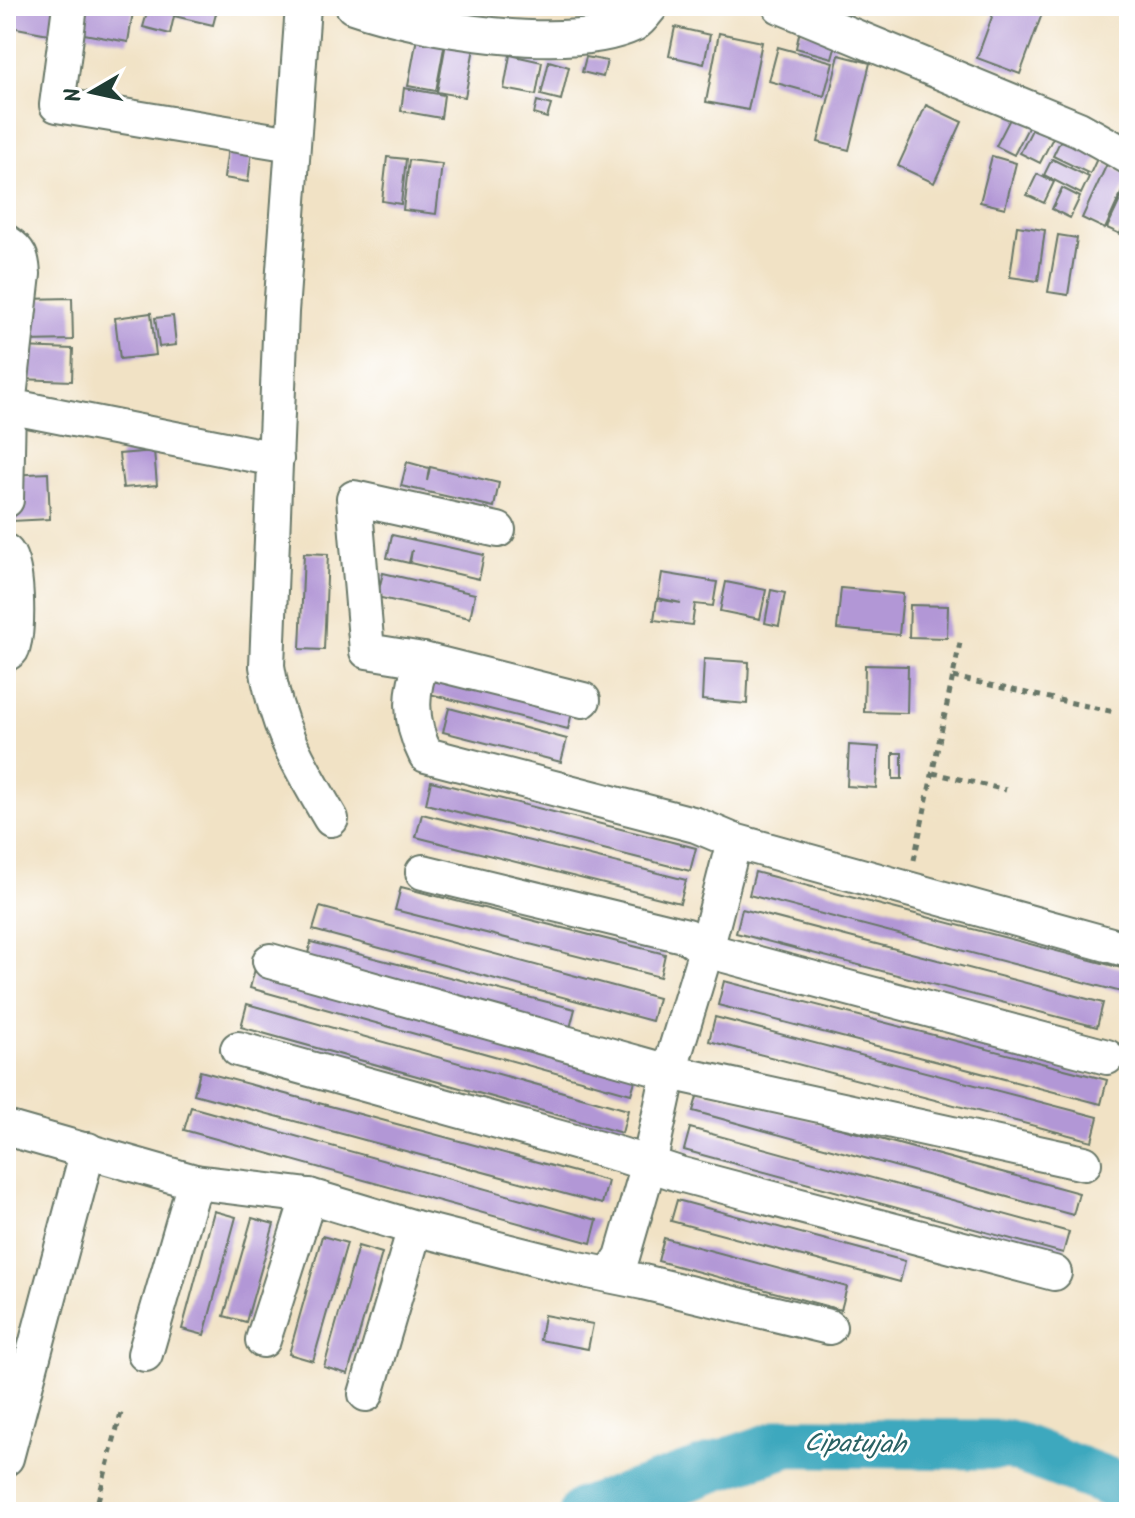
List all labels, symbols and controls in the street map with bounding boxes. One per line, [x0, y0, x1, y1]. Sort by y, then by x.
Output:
north arrow [52, 52, 132, 132]
text: N [56, 85, 93, 104]
water label: Cipatujah [804, 1423, 908, 1467]

